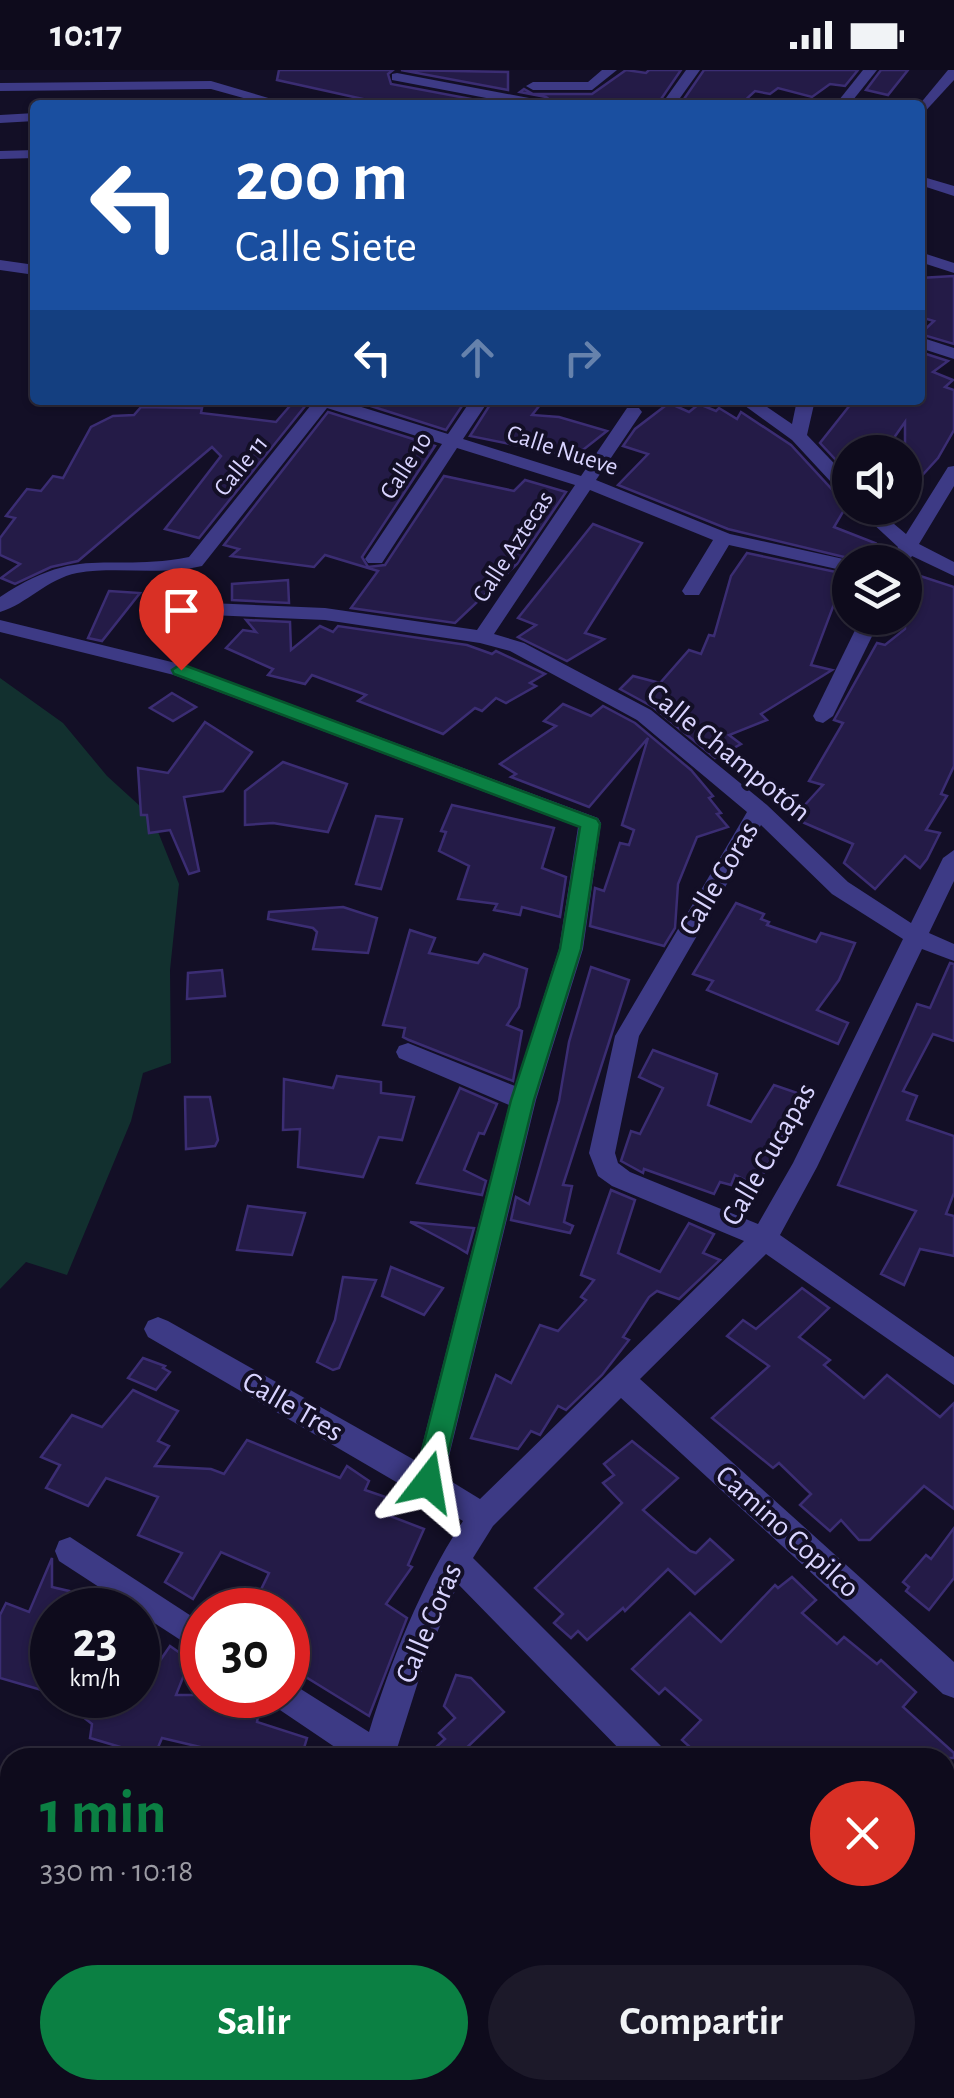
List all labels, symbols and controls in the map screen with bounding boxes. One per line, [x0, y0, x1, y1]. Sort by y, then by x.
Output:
text: 10:17 [50, 16, 122, 54]
icon: left [70, 140, 200, 270]
text: 200 m [235, 143, 408, 213]
text: Calle Siete [235, 225, 417, 270]
icon: left [345, 330, 400, 385]
icon: ahead [450, 330, 505, 385]
icon: right [555, 330, 610, 385]
street label: Calle Nueve [504, 421, 621, 480]
street label: Calle 10 [376, 428, 437, 504]
street label: Calle 11 [209, 431, 273, 501]
map controls [832, 435, 922, 635]
button: sound [832, 435, 922, 525]
street label: Calle Aztecas [468, 487, 558, 607]
button: layers [832, 545, 922, 635]
pin [139, 568, 224, 671]
icon: arrive [154, 583, 209, 638]
street label: Calle Champotón [641, 678, 816, 828]
street label: Calle Coras [673, 816, 764, 941]
street label: Calle Cucapas [716, 1078, 822, 1231]
street label: Calle Tres [237, 1366, 348, 1447]
position arrow [376, 1430, 480, 1534]
street label: Camino Copilco [710, 1460, 865, 1604]
street label: Calle Coras [390, 1559, 468, 1688]
speed limit sign: 30 [180, 1588, 310, 1718]
text: 23 [72, 1616, 118, 1666]
text: km/h [69, 1666, 121, 1691]
button: close [810, 1781, 915, 1886]
text: 1 min [40, 1784, 166, 1844]
text: 330 m · 10:18 [40, 1855, 193, 1887]
button: Salir [40, 1965, 468, 2080]
button: Compartir [488, 1965, 915, 2080]

